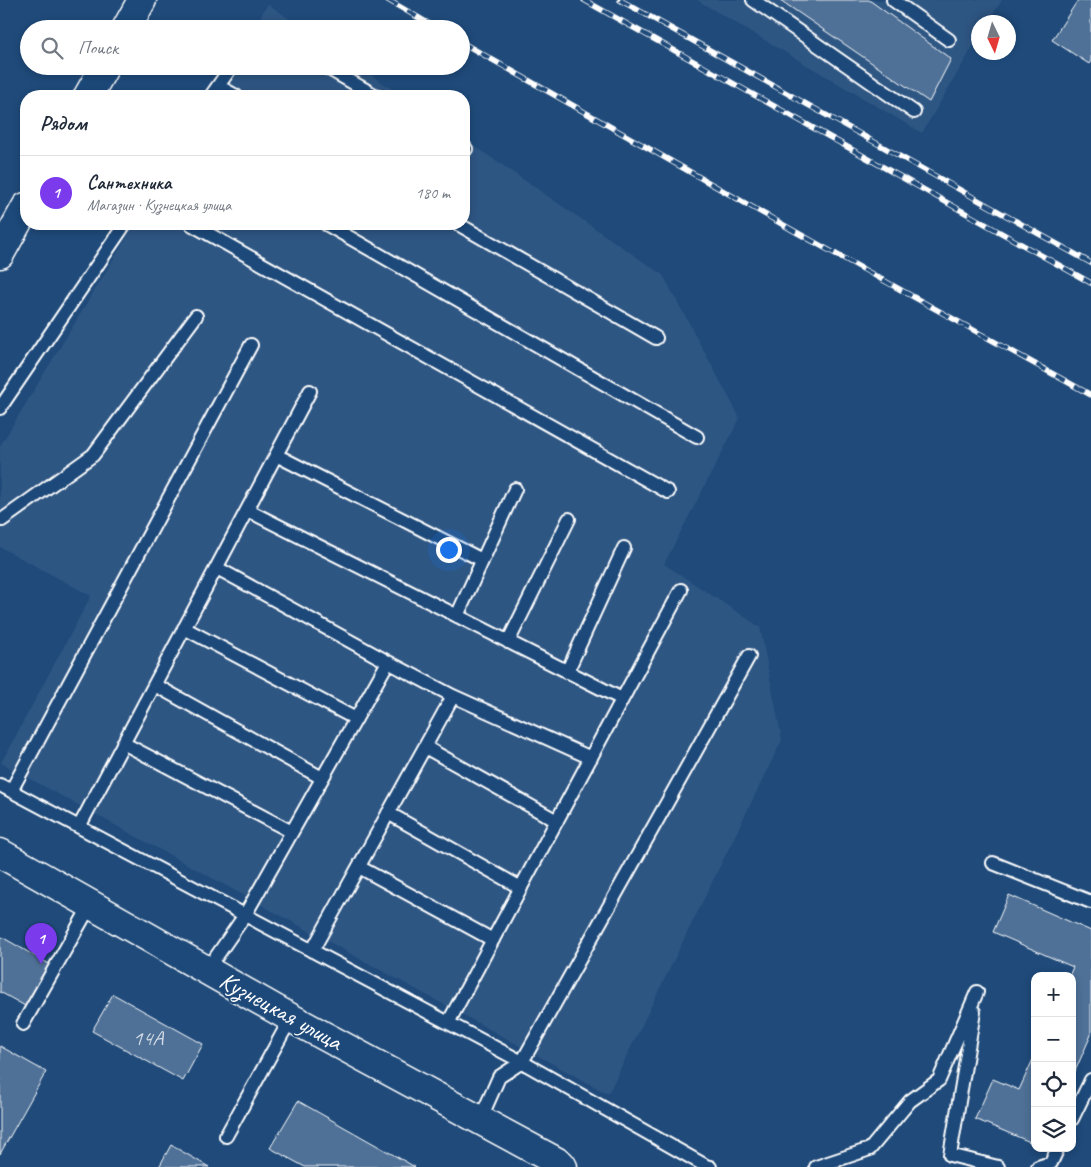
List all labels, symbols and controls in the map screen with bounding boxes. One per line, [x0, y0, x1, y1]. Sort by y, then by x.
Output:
north arrow [971, 15, 1016, 60]
search box [20, 20, 470, 75]
icon: search [38, 34, 66, 62]
text: Поиск [78, 36, 118, 60]
text: Рядом [40, 110, 87, 136]
text: Сантехника [87, 171, 171, 195]
text: 1 [52, 183, 60, 203]
text: 180 m [416, 183, 450, 203]
text: Магазин · Кузнецкая улица [87, 195, 231, 215]
your location [436, 537, 462, 563]
pin: 1 [25, 923, 57, 964]
street label: Кузнецкая улица [213, 964, 350, 1060]
map controls [1031, 972, 1076, 1152]
button: + [1031, 972, 1076, 1017]
button: − [1031, 1017, 1076, 1062]
house number: 14А [133, 1024, 164, 1052]
button: locate [1031, 1062, 1076, 1107]
button: layers [1031, 1107, 1076, 1152]

